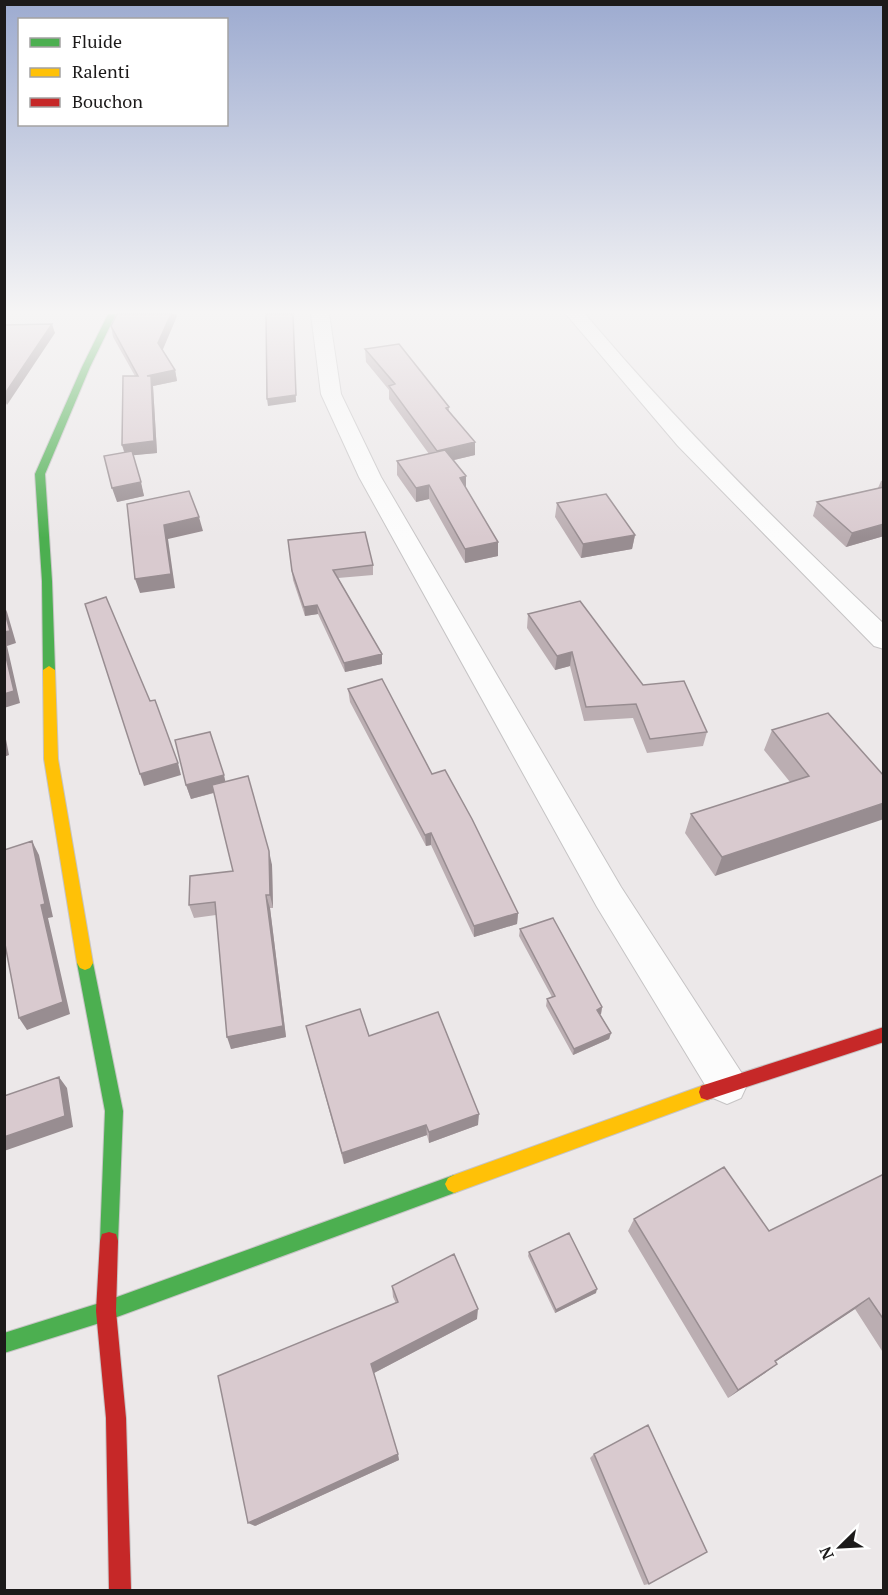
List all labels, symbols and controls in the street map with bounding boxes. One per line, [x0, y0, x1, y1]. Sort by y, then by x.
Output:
legend [18, 18, 228, 126]
text: Fluide [72, 29, 122, 53]
text: Ralenti [72, 59, 130, 83]
text: Bouchon [72, 89, 143, 113]
north arrow [810, 1517, 870, 1577]
text: N [814, 1543, 839, 1563]

